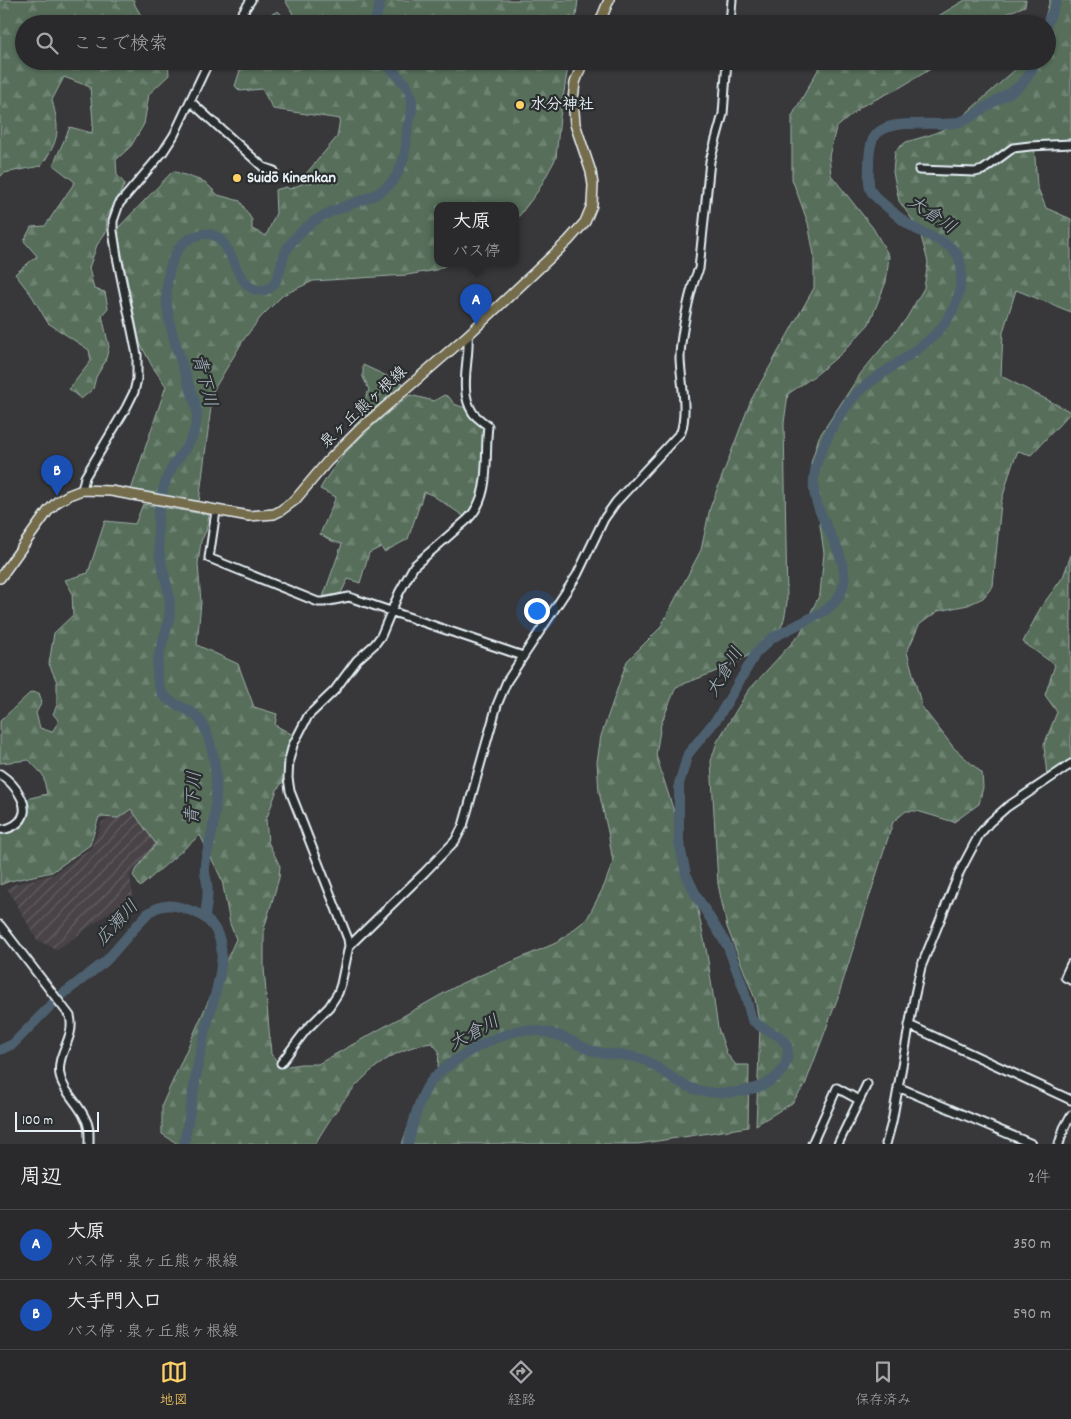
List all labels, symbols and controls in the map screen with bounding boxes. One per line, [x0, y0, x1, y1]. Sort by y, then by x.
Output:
search box [15, 15, 1056, 70]
icon: search [33, 29, 61, 57]
text: ここで検索 [73, 32, 168, 59]
place label: 水分神社 [530, 94, 594, 117]
marker: 水分神社 [514, 99, 526, 111]
place label: Suidō Kinenkan [247, 167, 336, 190]
marker: Suidō Kinenkan [231, 172, 243, 184]
water label: 大倉川 [902, 191, 960, 241]
popup [434, 202, 519, 267]
text: 大原 [452, 210, 491, 237]
text: バス停 [452, 241, 501, 264]
pin: A [460, 284, 492, 325]
water label: 青下川 [184, 352, 222, 410]
street label: 泉ヶ丘熊ヶ根線 [315, 361, 413, 455]
pin: B [41, 455, 73, 496]
your location [524, 598, 550, 624]
water label: 大倉川 [701, 643, 751, 703]
water label: 青下川 [181, 770, 209, 826]
water label: 広瀬川 [90, 896, 146, 952]
water label: 大倉川 [445, 1010, 505, 1058]
scale bar [15, 1109, 99, 1132]
text: 100 m [22, 1111, 53, 1131]
text: 周辺 [20, 1164, 62, 1194]
text: 2件 [1028, 1167, 1051, 1190]
text: 大原 [67, 1220, 105, 1247]
text: A [32, 1233, 40, 1256]
text: 350 m [1013, 1233, 1051, 1256]
text: バス停 · 泉ヶ丘熊ヶ根線 [67, 1251, 238, 1274]
text: 大手門入口 [67, 1290, 162, 1317]
text: B [32, 1303, 40, 1326]
text: 590 m [1013, 1303, 1051, 1326]
text: バス停 · 泉ヶ丘熊ヶ根線 [67, 1321, 238, 1344]
tab: 地図 [160, 1358, 188, 1411]
tab: 経路 [507, 1358, 535, 1411]
tab: 保存済み [855, 1358, 911, 1411]

